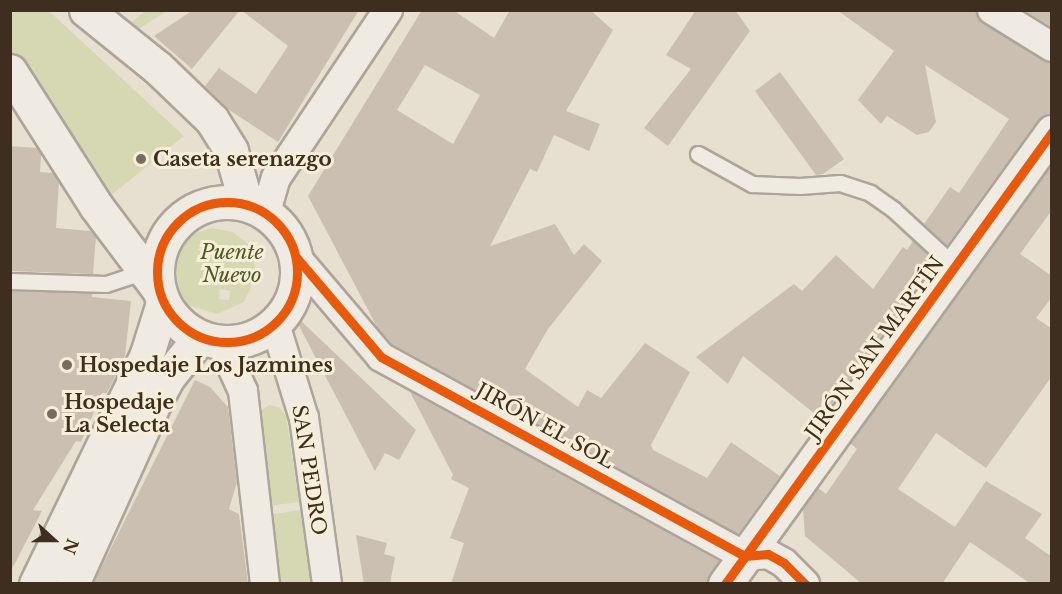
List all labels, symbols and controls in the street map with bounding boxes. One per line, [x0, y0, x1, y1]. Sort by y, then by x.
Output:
place label: Caseta serenazgo [153, 147, 332, 171]
marker: Caseta serenazgo [134, 152, 148, 166]
park label: Puente Nuevo [200, 240, 264, 287]
street label: JIRÓN SAN MARTÍN [800, 252, 950, 444]
place label: Hospedaje Los Jazmines [79, 353, 333, 377]
marker: Hospedaje Los Jazmines [60, 358, 74, 372]
street label: JIRÓN EL SOL [471, 378, 619, 474]
place label: Hospedaje La Selecta [64, 390, 174, 437]
street label: SAN PEDRO [287, 403, 331, 537]
marker: Hospedaje La Selecta [45, 407, 59, 421]
north arrow [24, 510, 84, 570]
text: N [59, 536, 83, 557]

